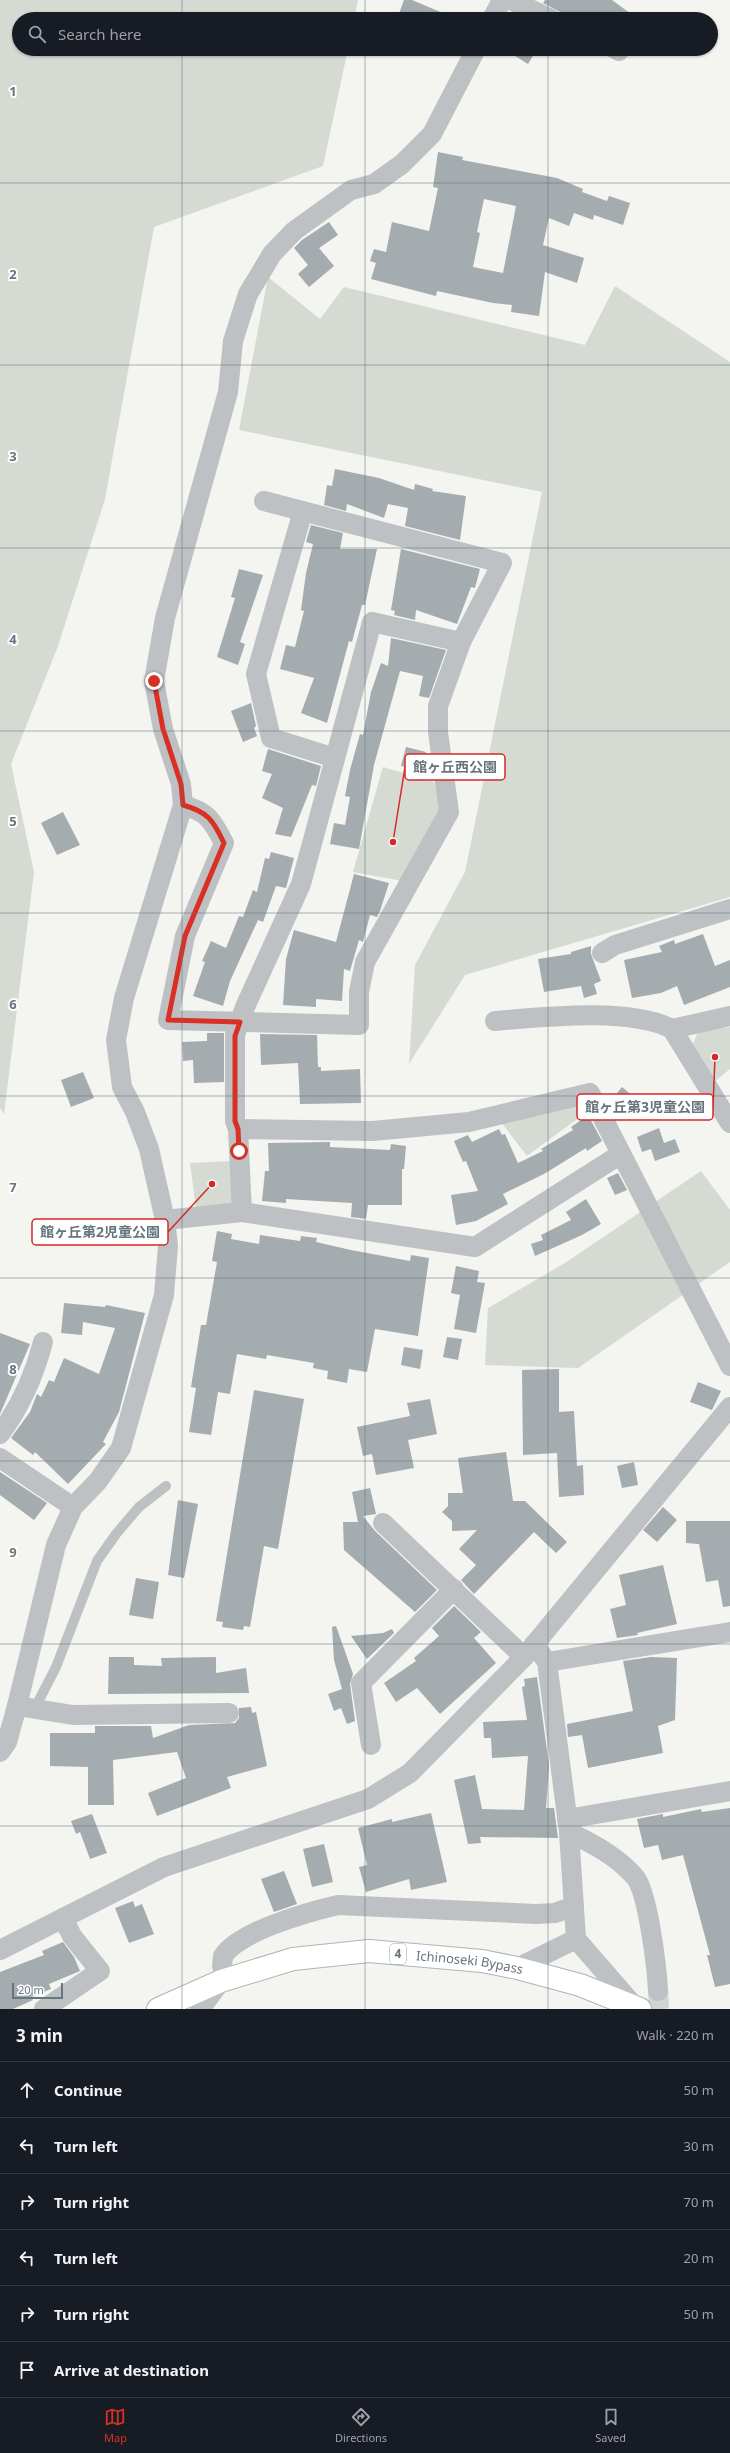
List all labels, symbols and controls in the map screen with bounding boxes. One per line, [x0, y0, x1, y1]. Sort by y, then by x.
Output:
search box [12, 12, 718, 56]
icon: search [26, 23, 48, 45]
text: Search here [58, 24, 141, 44]
text: 1 [9, 82, 17, 100]
text: 2 [9, 265, 17, 283]
text: 3 [9, 447, 17, 465]
text: 4 [9, 630, 17, 648]
route end [145, 672, 163, 690]
callout: 館ヶ丘西公園 [405, 754, 505, 780]
text: 館ヶ丘西公園 [413, 757, 497, 776]
text: 5 [9, 812, 17, 830]
text: 6 [9, 995, 17, 1013]
callout: 館ヶ丘第3児童公園 [577, 1094, 713, 1120]
text: 館ヶ丘第3児童公園 [585, 1097, 705, 1116]
route start [230, 1142, 248, 1160]
text: 7 [9, 1178, 17, 1196]
callout: 館ヶ丘第2児童公園 [32, 1219, 168, 1245]
text: 館ヶ丘第2児童公園 [40, 1222, 160, 1241]
text: 8 [9, 1360, 17, 1378]
text: 9 [9, 1543, 17, 1561]
road number: 4 [390, 1944, 406, 1964]
street label: Ichinoseki Bypass [415, 1946, 525, 1978]
scale bar [12, 1981, 63, 2000]
text: 20 m [18, 1982, 44, 1997]
text: 3 min [16, 2024, 63, 2047]
text: Walk · 220 m [636, 2026, 714, 2044]
icon: ahead [16, 2079, 38, 2101]
text: Continue [54, 2080, 122, 2100]
text: 50 m [684, 2081, 714, 2099]
icon: left [16, 2135, 38, 2157]
text: Turn left [54, 2136, 118, 2156]
text: 30 m [684, 2137, 714, 2155]
icon: right [16, 2191, 38, 2213]
text: Turn right [54, 2192, 129, 2212]
text: 70 m [684, 2193, 714, 2211]
icon: left [16, 2247, 38, 2269]
text: Turn left [54, 2248, 118, 2268]
text: 20 m [684, 2249, 714, 2267]
icon: right [16, 2303, 38, 2325]
text: Turn right [54, 2304, 129, 2324]
text: 50 m [684, 2305, 714, 2323]
icon: arrive [16, 2359, 38, 2381]
text: Arrive at destination [54, 2360, 209, 2380]
tab: Map [104, 2406, 127, 2445]
tab: Directions [335, 2406, 387, 2445]
tab: Saved [595, 2406, 626, 2445]

